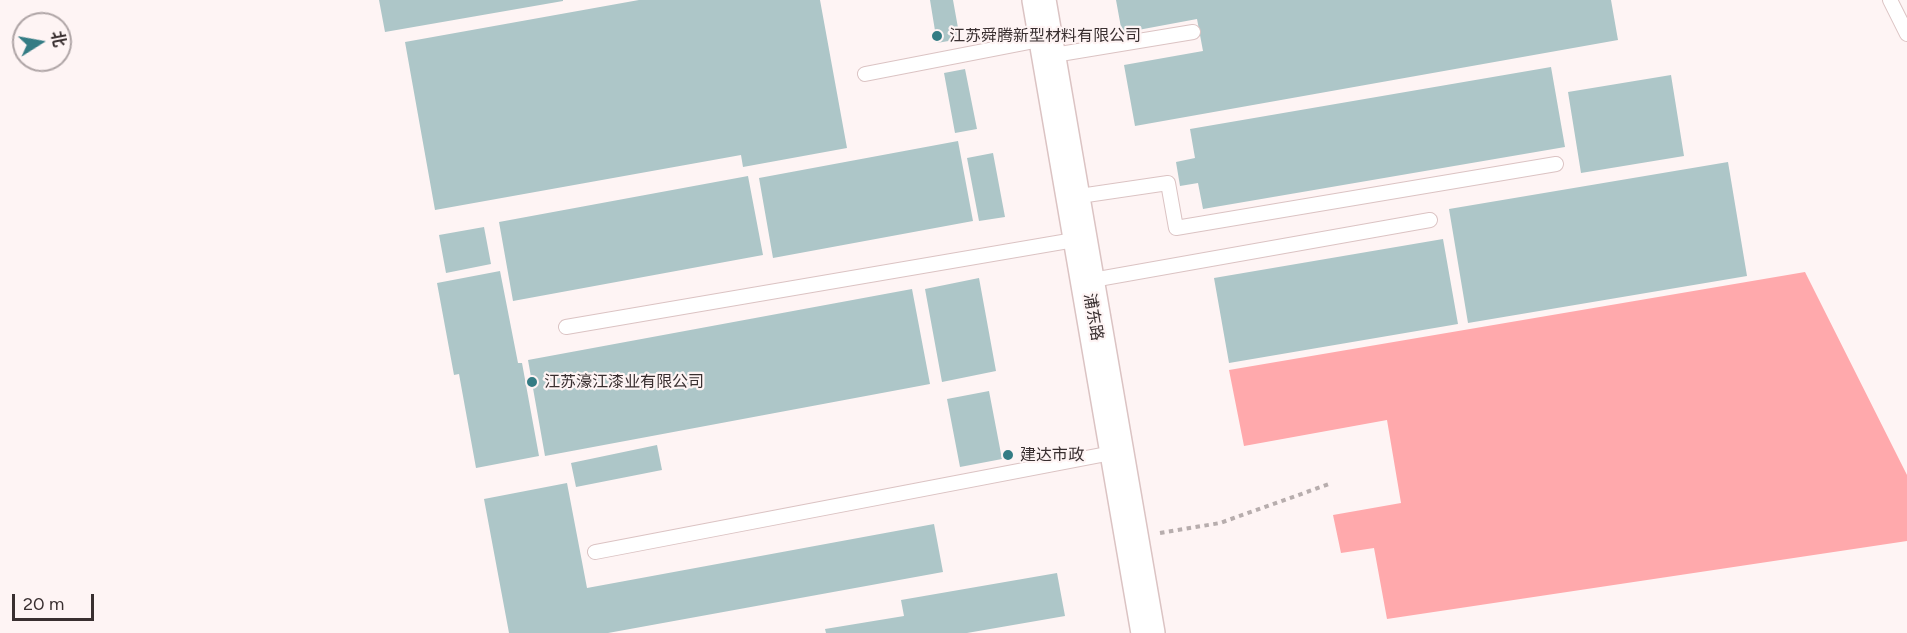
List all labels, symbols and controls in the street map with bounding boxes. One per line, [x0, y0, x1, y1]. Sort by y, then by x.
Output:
north arrow [12, 12, 72, 72]
place label: 江苏舜腾新型材料有限公司 [949, 26, 1141, 46]
text: 北 [47, 29, 69, 49]
marker: 江苏舜腾新型材料有限公司 [930, 29, 944, 43]
street label: 浦东路 [1079, 292, 1107, 342]
place label: 江苏濠江漆业有限公司 [544, 372, 704, 392]
marker: 江苏濠江漆业有限公司 [525, 375, 539, 389]
place label: 建达市政 [1020, 445, 1084, 465]
marker: 建达市政 [1001, 448, 1015, 462]
scale bar [15, 582, 98, 620]
text: 20 m [23, 593, 64, 615]

